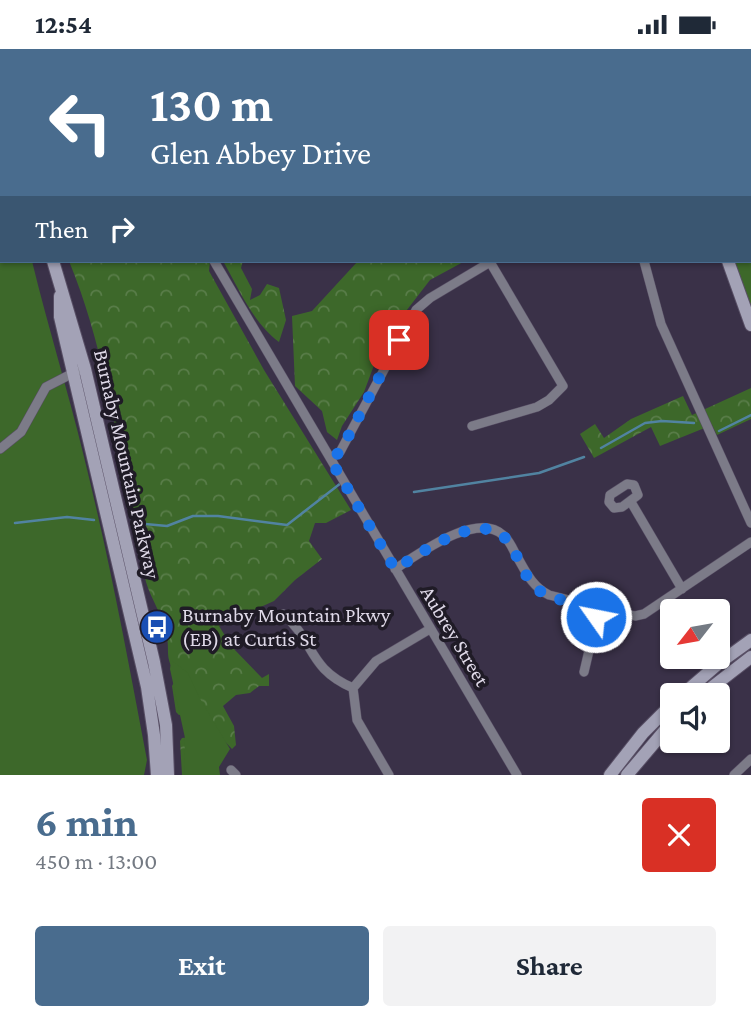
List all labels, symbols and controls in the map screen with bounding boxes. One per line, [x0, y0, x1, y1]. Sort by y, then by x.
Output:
text: 12:54 [35, 10, 92, 39]
icon: left [35, 77, 126, 168]
text: 130 m [150, 77, 273, 132]
text: Glen Abbey Drive [150, 135, 371, 171]
icon: right [103, 210, 141, 248]
text: Then [35, 215, 89, 244]
pin [369, 310, 429, 370]
icon: arrive [380, 321, 418, 359]
street label: Burnaby Mountain Parkway [89, 347, 165, 581]
position arrow [559, 580, 633, 654]
street label: Aubrey Street [416, 582, 495, 691]
north arrow [660, 599, 730, 669]
map controls [660, 599, 730, 753]
place label: Burnaby Mountain Pkwy (EB) at Curtis St [182, 603, 391, 651]
bus stop icon: Burnaby Mountain Pkwy (EB) at Curtis St [138, 608, 176, 646]
button: sound [660, 683, 730, 753]
text: 6 min [35, 798, 138, 845]
button: close [642, 798, 716, 872]
text: 450 m · 13:00 [35, 848, 157, 874]
button: Exit [35, 926, 369, 1006]
button: Share [383, 926, 716, 1006]

